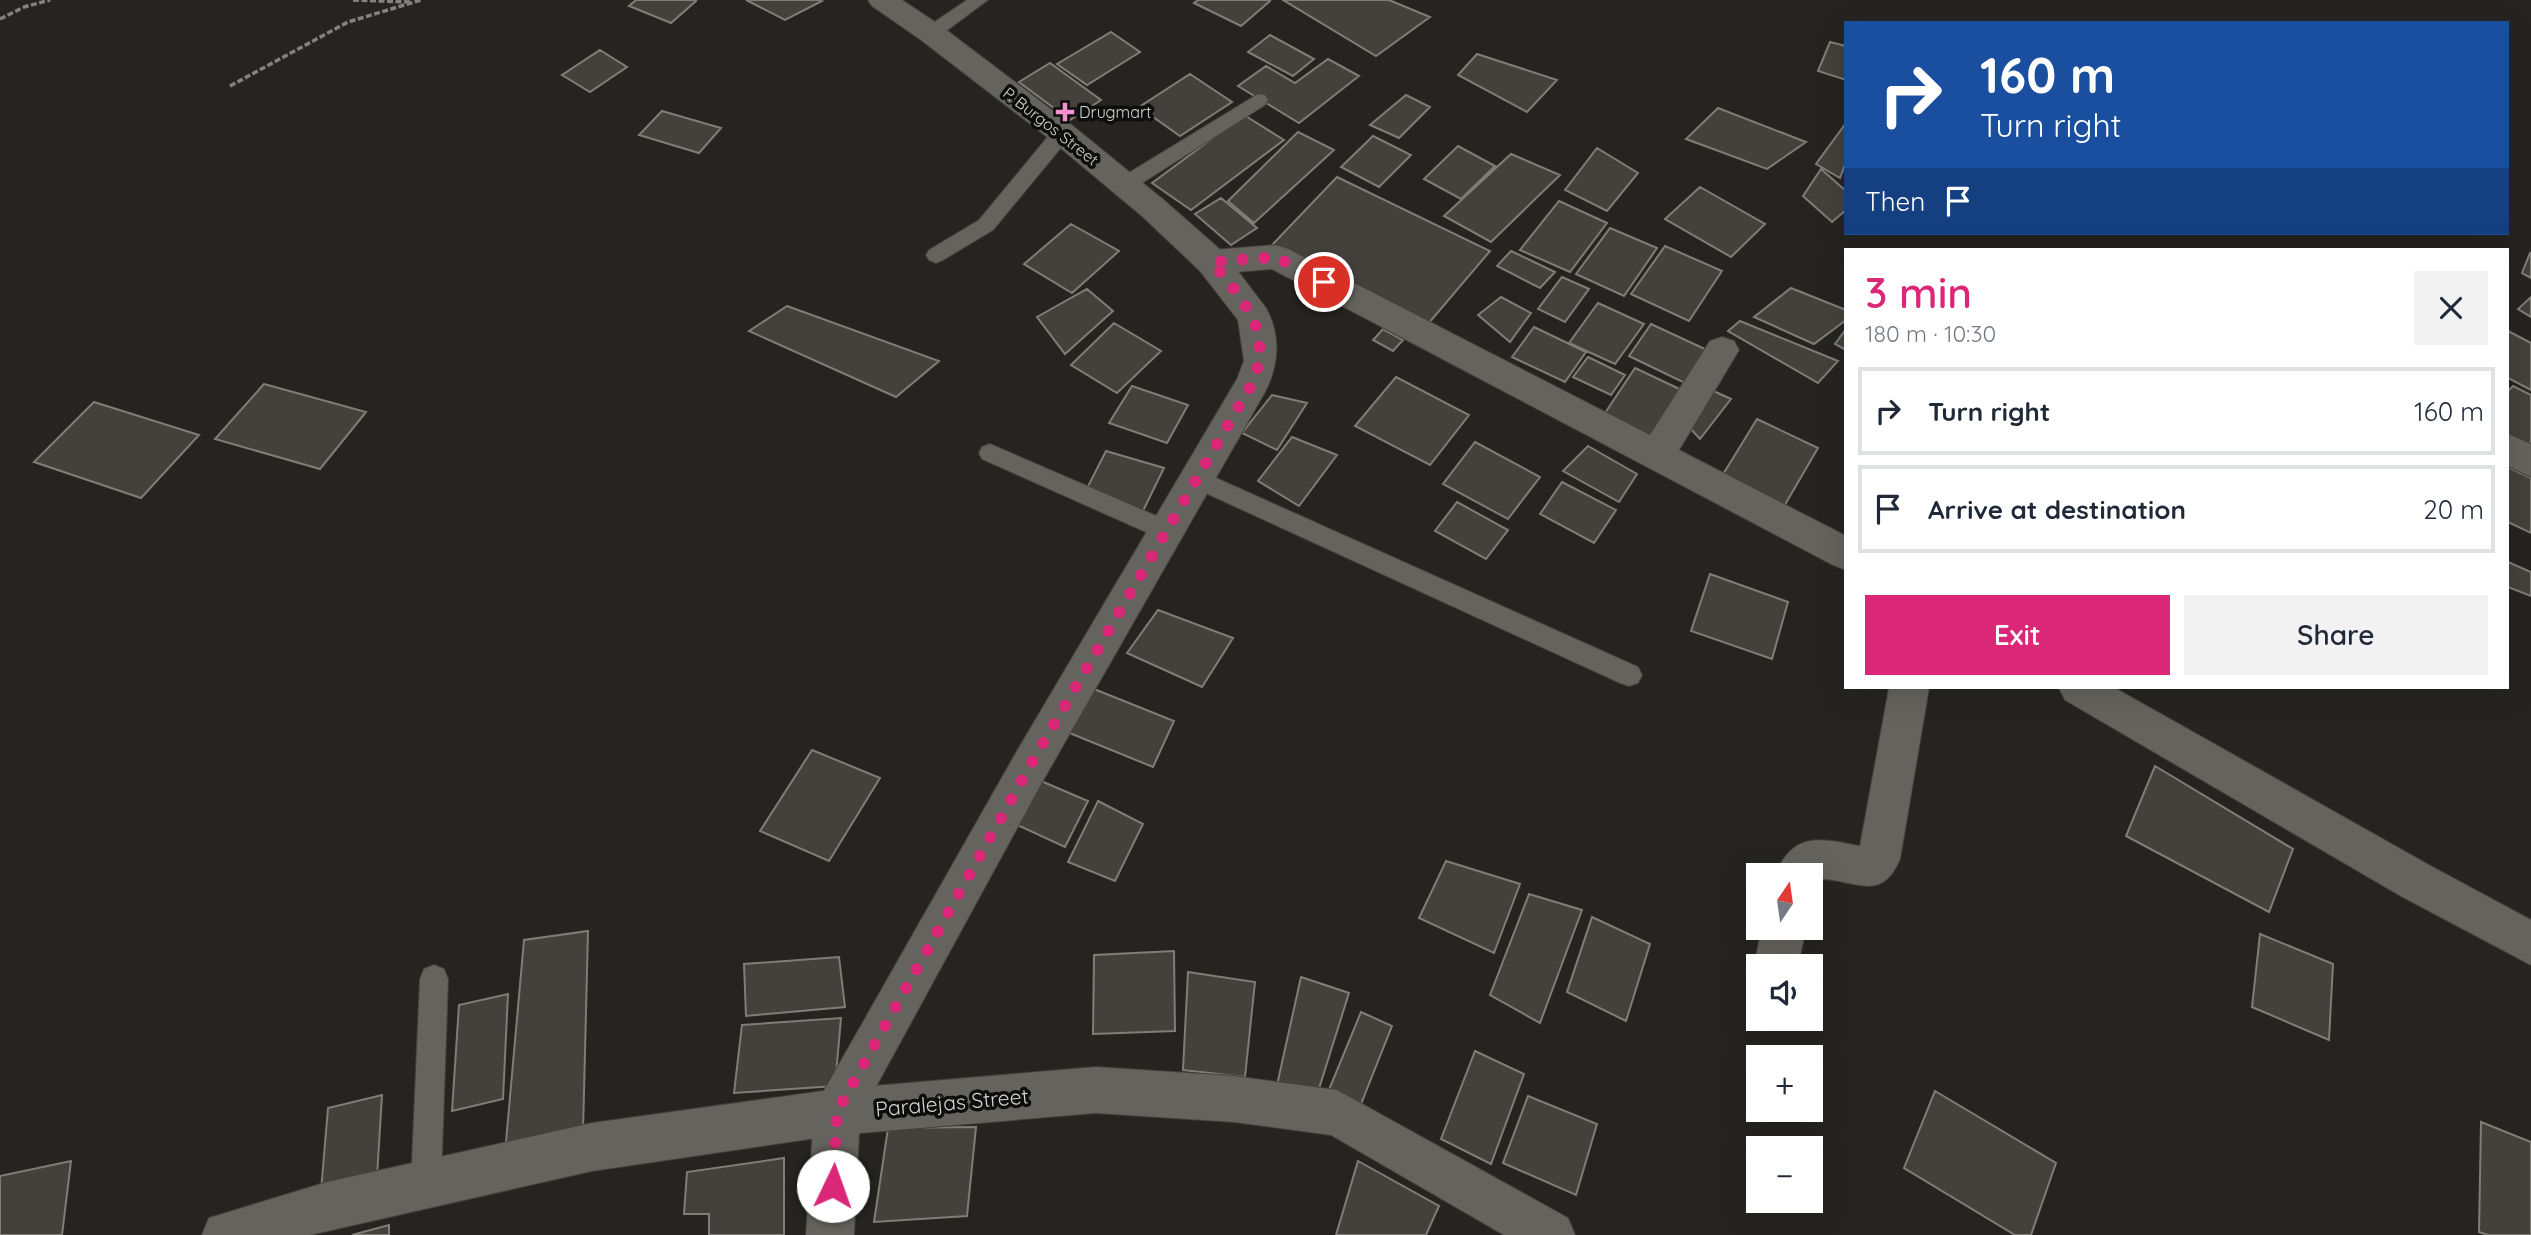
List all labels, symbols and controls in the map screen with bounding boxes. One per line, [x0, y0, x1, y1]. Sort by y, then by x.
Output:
text: 160 m [1980, 44, 2115, 105]
icon: right [1865, 49, 1956, 140]
street label: P. Burgos Street [999, 83, 1103, 169]
place label: Drugmart [1079, 102, 1151, 122]
marker: Drugmart [1057, 104, 1073, 120]
text: Turn right [1980, 105, 2121, 145]
icon: arrive [1939, 182, 1977, 220]
text: Then [1865, 185, 1925, 218]
pin [1294, 252, 1354, 312]
icon: arrive [1305, 263, 1343, 301]
text: 3 min [1865, 266, 1972, 319]
button: close [2414, 271, 2488, 345]
text: 180 m · 10:30 [1865, 319, 1996, 348]
icon: right [1869, 392, 1907, 430]
text: Turn right [1928, 395, 2050, 428]
text: 160 m [2414, 395, 2484, 428]
icon: arrive [1869, 490, 1907, 528]
text: Arrive at destination [1928, 493, 2186, 526]
text: 20 m [2423, 493, 2484, 526]
button: Exit [1865, 595, 2170, 675]
button: Share [2184, 595, 2488, 675]
north arrow [1746, 863, 1824, 940]
map controls [1746, 863, 1823, 1213]
button: sound [1746, 954, 1823, 1031]
button: + [1746, 1045, 1823, 1122]
street label: Paralejas Street [874, 1082, 1030, 1122]
button: − [1746, 1136, 1823, 1213]
position arrow [796, 1149, 870, 1223]

